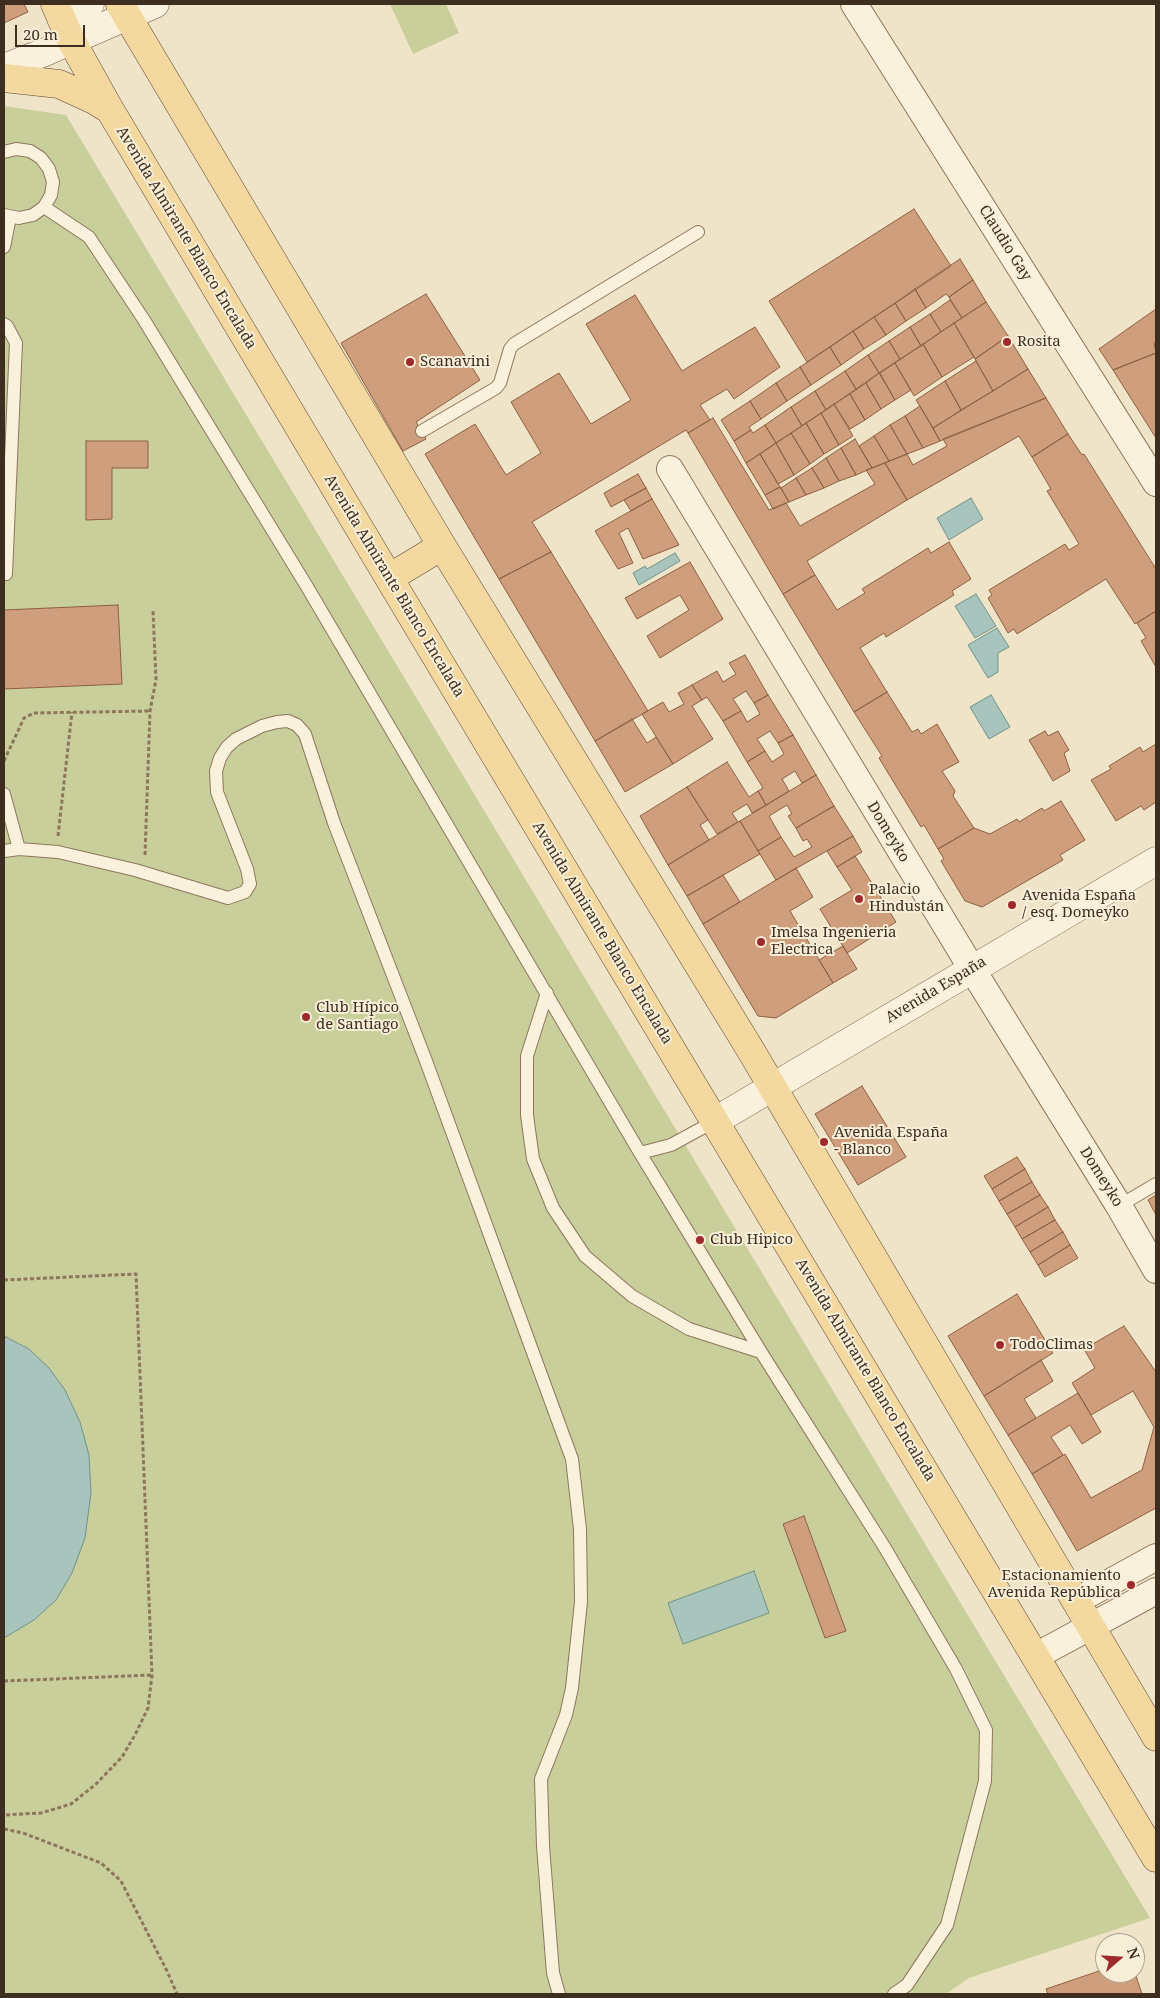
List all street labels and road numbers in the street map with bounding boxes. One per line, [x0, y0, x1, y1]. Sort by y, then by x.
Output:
street label: Avenida Almirante Blanco Encalada [112, 123, 260, 353]
street label: Claudio Gay [975, 202, 1035, 284]
street label: Avenida Almirante Blanco Encalada [320, 471, 468, 701]
street label: Domeyko [863, 798, 913, 866]
street label: Avenida Almirante Blanco Encalada [528, 818, 676, 1048]
street label: Avenida España [882, 953, 990, 1027]
street label: Domeyko [1076, 1144, 1126, 1210]
street label: Avenida Almirante Blanco Encalada [791, 1255, 939, 1485]

